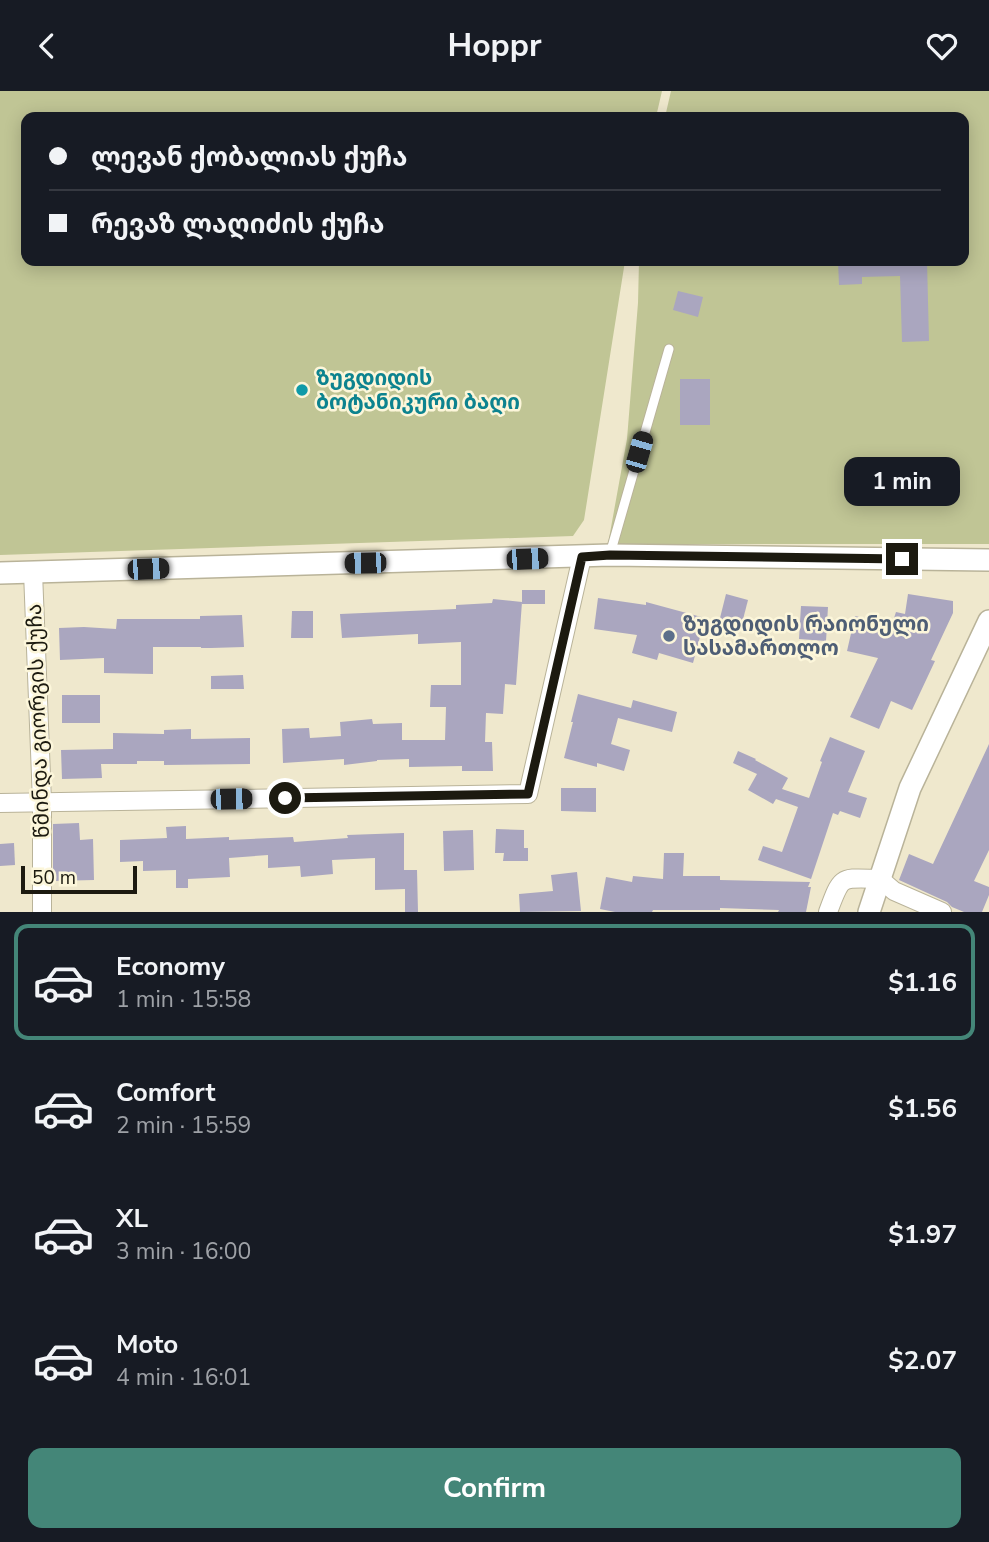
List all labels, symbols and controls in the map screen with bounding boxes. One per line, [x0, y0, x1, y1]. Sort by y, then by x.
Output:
text: Hoppr [447, 24, 542, 67]
icon: back [28, 27, 66, 65]
icon: heart [923, 27, 961, 65]
text: ლევან ქობალიას ქუჩა [91, 140, 407, 175]
text: რევაზ ლაღიძის ქუჩა [91, 207, 384, 242]
place label: ზუგდიდის ბოტანიკური ბაღი [316, 364, 520, 416]
marker: ზუგდიდის ბოტანიკური ბაღი [294, 382, 310, 398]
car [624, 429, 655, 475]
callout: 1 min [844, 457, 960, 507]
text: 1 min [872, 466, 932, 497]
route end [886, 543, 918, 575]
car [506, 548, 549, 570]
car [344, 552, 387, 574]
car [127, 558, 170, 580]
street label: წმინდა გიორგის ქუჩა [20, 603, 56, 839]
place label: ზუგდიდის რაიონული სასამართლო [683, 610, 929, 662]
marker: ზუგდიდის რაიონული სასამართლო [661, 628, 677, 644]
route start [269, 782, 301, 814]
car [210, 788, 253, 810]
scale bar [21, 863, 136, 895]
text: 50 m [32, 865, 76, 891]
text: Economy [116, 949, 225, 984]
icon: car [32, 951, 95, 1014]
text: $1.16 [888, 965, 957, 1000]
text: 1 min · 15:58 [116, 984, 251, 1015]
text: Comfort [116, 1075, 216, 1110]
icon: car [32, 1077, 95, 1140]
text: $1.56 [888, 1091, 957, 1126]
text: 2 min · 15:59 [116, 1110, 251, 1141]
text: XL [116, 1201, 148, 1236]
icon: car [32, 1203, 95, 1266]
text: $1.97 [888, 1217, 957, 1252]
text: 3 min · 16:00 [116, 1236, 251, 1267]
text: Moto [116, 1327, 178, 1362]
icon: car [32, 1329, 95, 1392]
text: $2.07 [888, 1343, 957, 1378]
text: 4 min · 16:01 [116, 1362, 251, 1393]
button: Confirm [28, 1448, 961, 1528]

